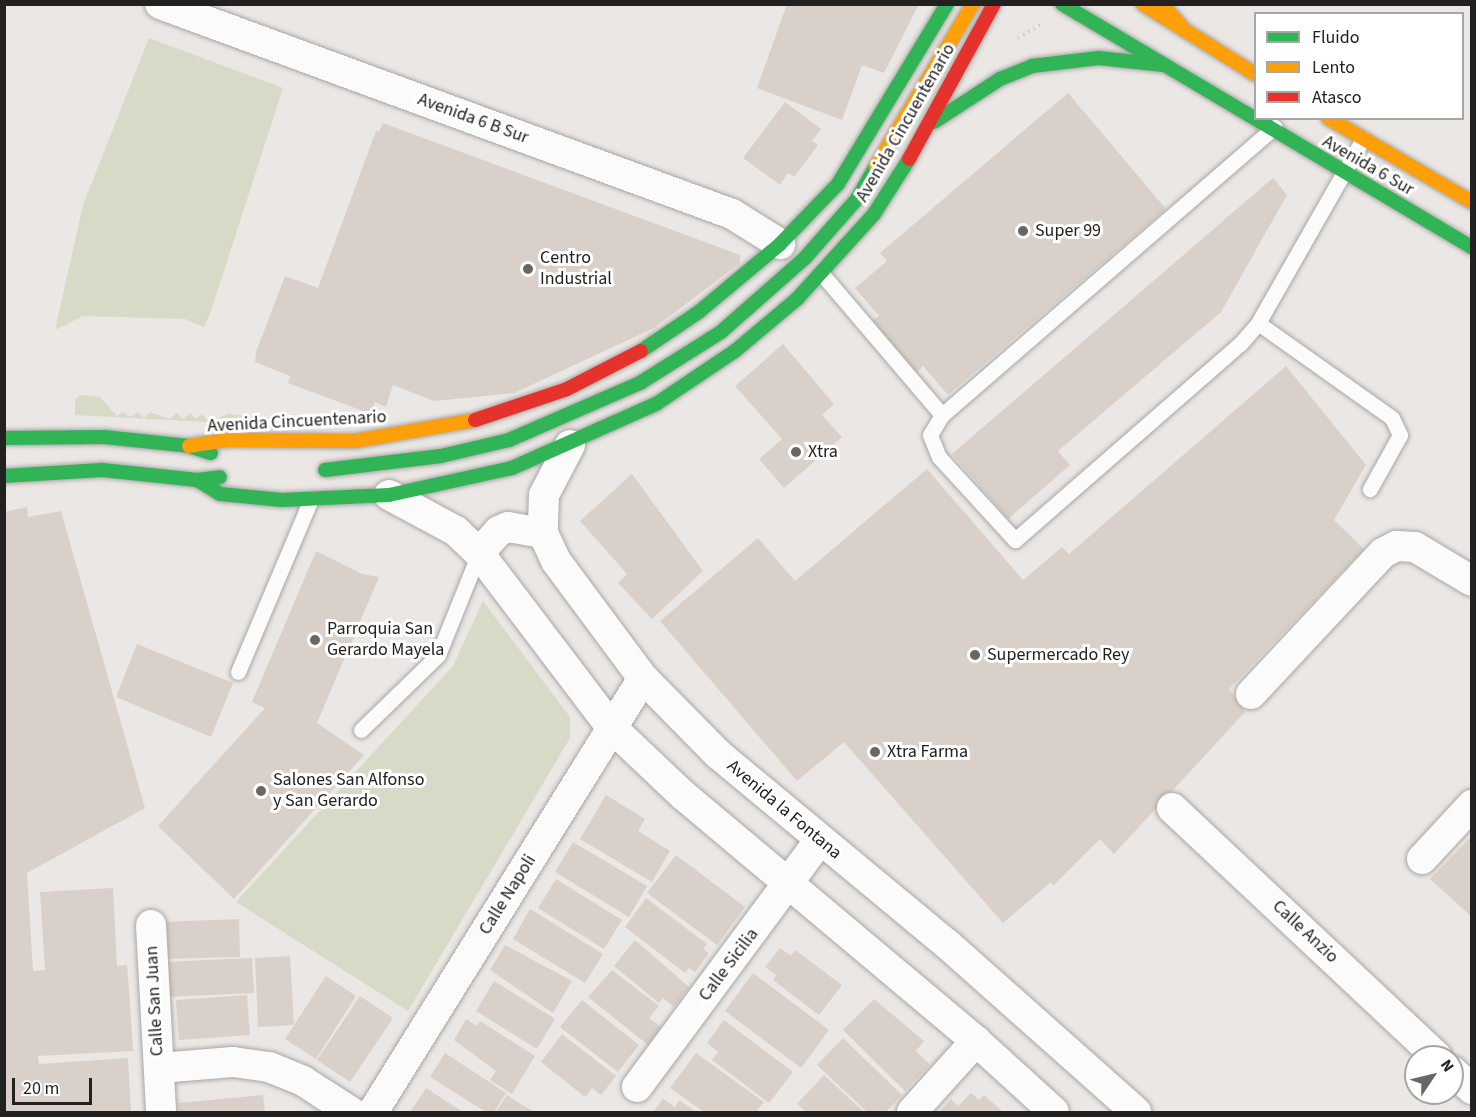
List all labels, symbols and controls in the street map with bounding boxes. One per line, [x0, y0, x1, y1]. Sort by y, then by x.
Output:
legend [1254, 12, 1464, 120]
text: Fluido [1312, 25, 1359, 50]
street label: Avenida Cincuentenario [852, 40, 960, 206]
text: Lento [1312, 55, 1355, 80]
text: Atasco [1312, 85, 1361, 110]
street label: Avenida 6 B Sur [415, 89, 531, 149]
street label: Avenida 6 Sur [1318, 131, 1418, 201]
place label: Super 99 [1035, 220, 1101, 242]
marker: Super 99 [1016, 224, 1030, 238]
place label: Centro Industrial [540, 248, 612, 290]
marker: Centro Industrial [521, 262, 535, 276]
street label: Avenida Cincuentenario [207, 407, 387, 437]
place label: Xtra [808, 441, 838, 463]
marker: Xtra [789, 445, 803, 459]
place label: Parroquia San Gerardo Mayela [327, 619, 444, 662]
marker: Parroquia San Gerardo Mayela [308, 633, 322, 647]
place label: Supermercado Rey [987, 644, 1129, 666]
marker: Supermercado Rey [968, 648, 982, 662]
place label: Xtra Farma [887, 741, 968, 763]
marker: Xtra Farma [868, 745, 882, 759]
street label: Avenida la Fontana [722, 756, 846, 864]
place label: Salones San Alfonso y San Gerardo [273, 770, 424, 812]
marker: Salones San Alfonso y San Gerardo [254, 784, 268, 798]
street label: Calle Napoli [475, 851, 541, 939]
street label: Calle Anzio [1267, 896, 1343, 968]
street label: Calle Sicilia [695, 924, 763, 1006]
street label: Calle San Juan [141, 945, 169, 1057]
north arrow [1404, 1045, 1464, 1105]
text: N [1435, 1055, 1459, 1076]
scale bar [15, 1066, 94, 1104]
text: 20 m [23, 1076, 59, 1101]

